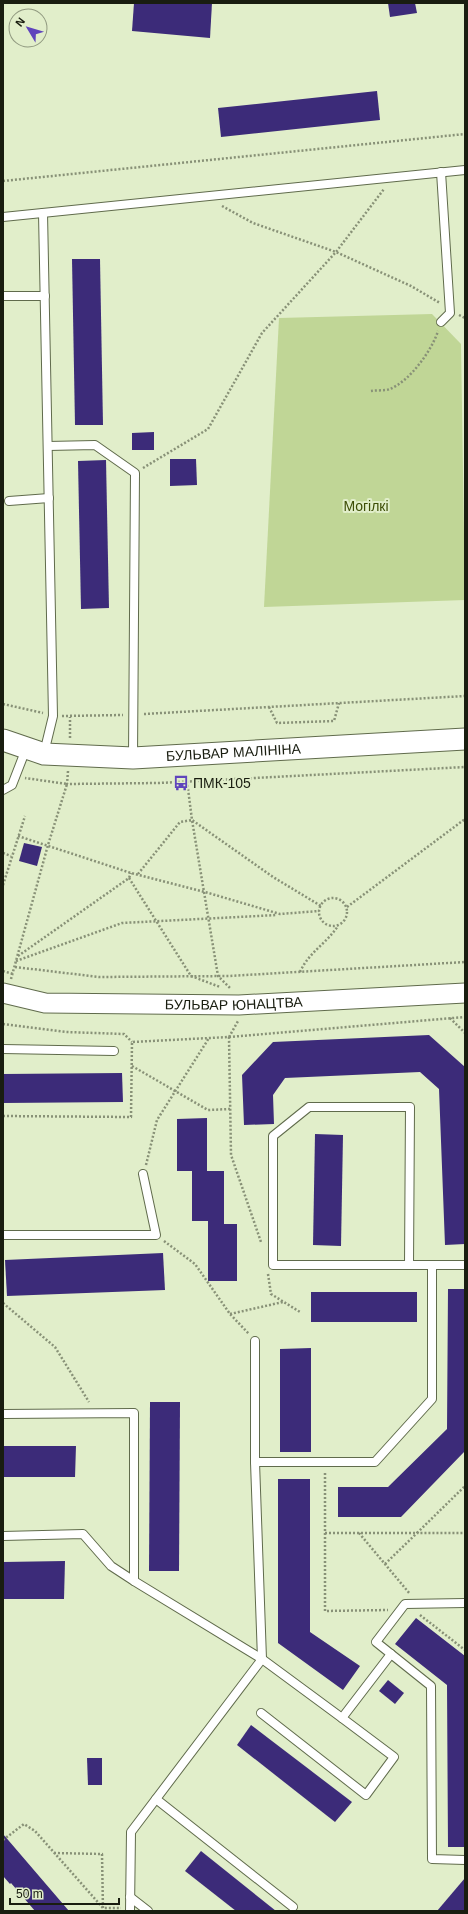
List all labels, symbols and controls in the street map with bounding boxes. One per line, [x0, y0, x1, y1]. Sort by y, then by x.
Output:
north arrow [8, 8, 48, 48]
text: N [13, 15, 27, 29]
park label: Могілкі [343, 498, 389, 514]
street label: БУЛЬВАР МАЛІНІНА [166, 740, 302, 764]
bus stop icon: ПМК-105 [172, 774, 190, 792]
place label: ПМК-105 [193, 775, 251, 791]
street label: БУЛЬВАР ЮНАЦТВА [165, 994, 304, 1013]
scale bar [10, 1880, 119, 1906]
text: 50 m [16, 1887, 43, 1901]

